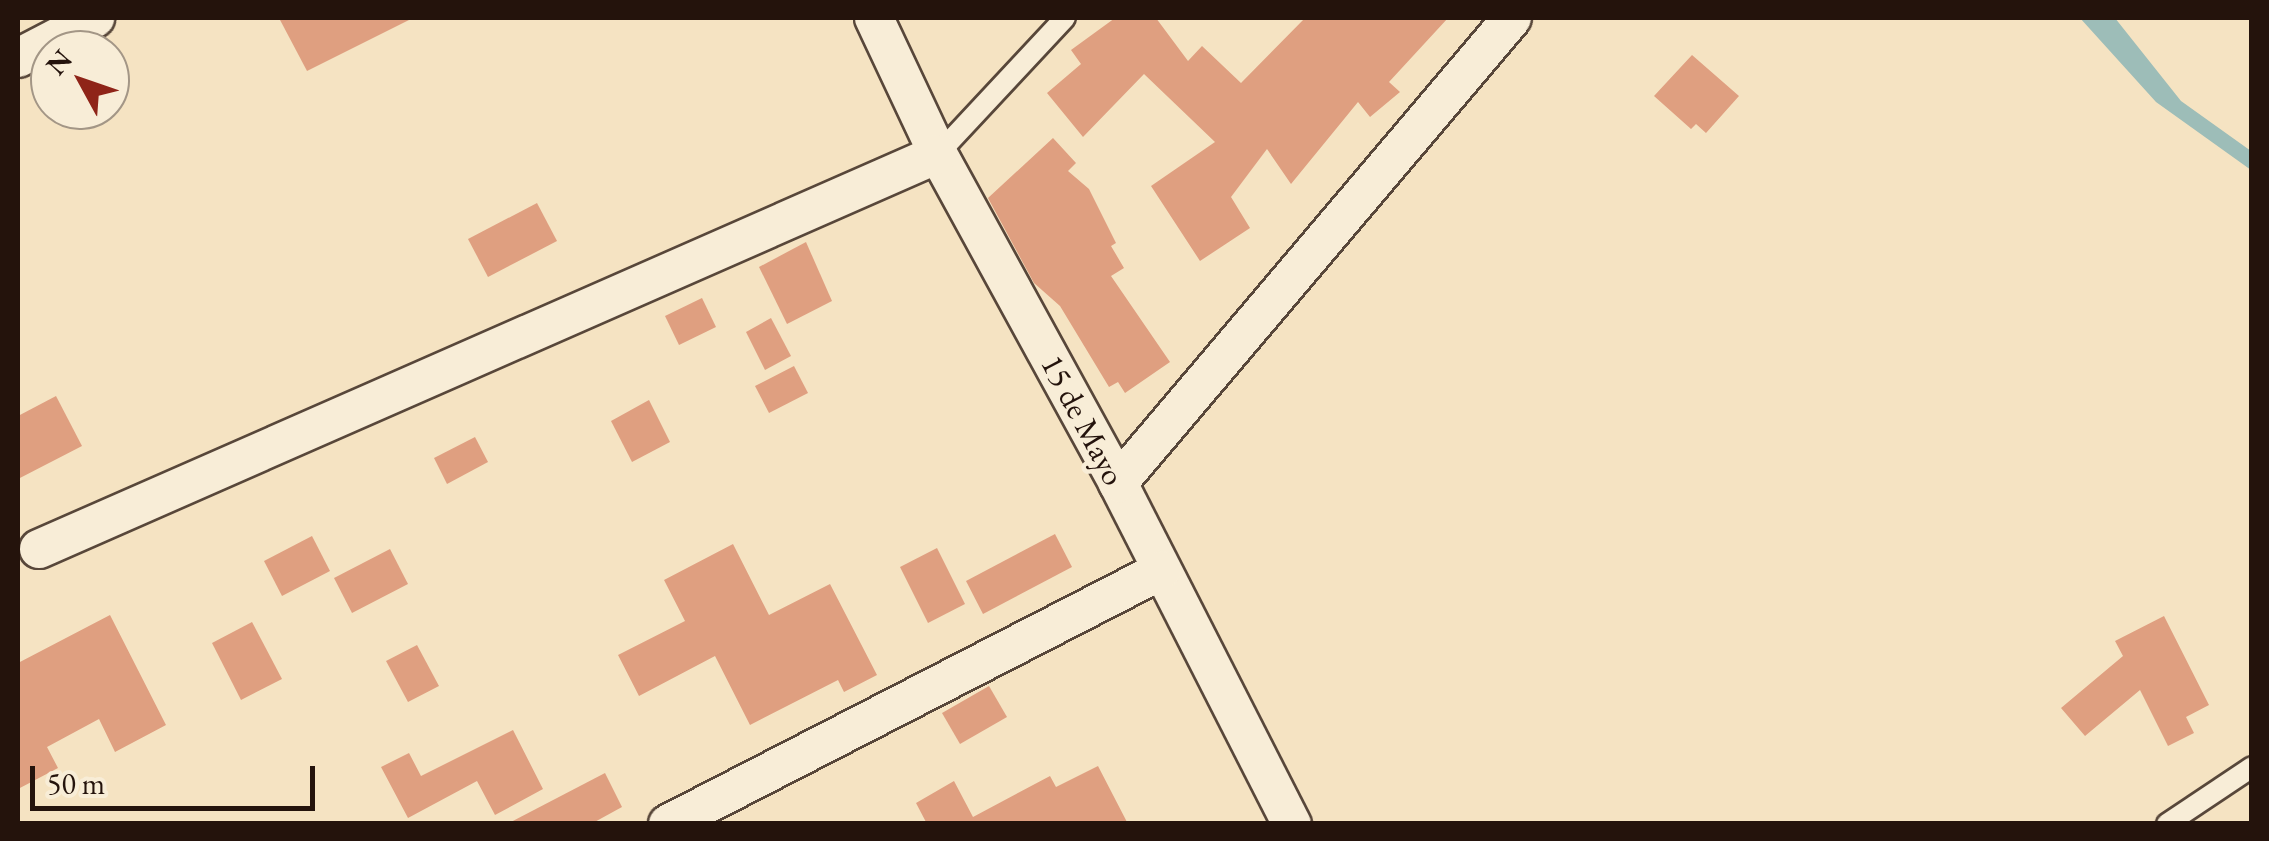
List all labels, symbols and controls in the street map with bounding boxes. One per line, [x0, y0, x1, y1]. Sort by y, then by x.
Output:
north arrow [30, 30, 130, 130]
text: N [37, 42, 80, 82]
street label: 15 de Mayo [1033, 348, 1133, 492]
scale bar [35, 746, 320, 808]
text: 50 m [47, 764, 105, 803]

